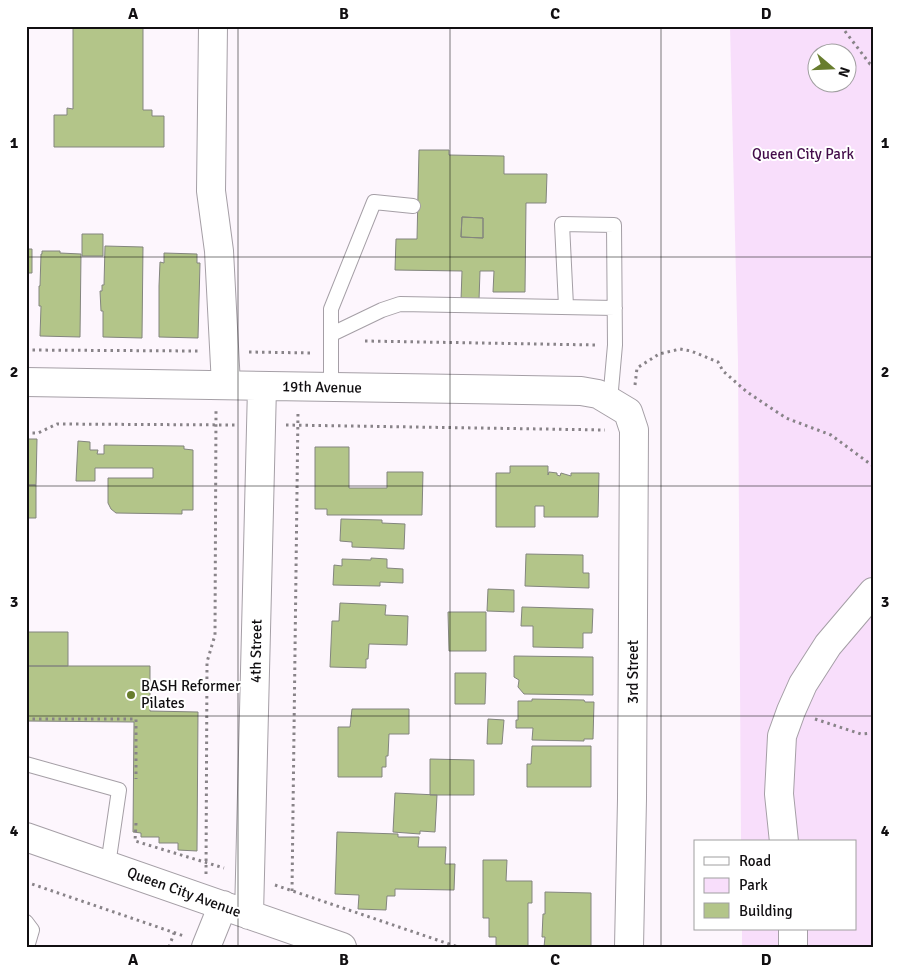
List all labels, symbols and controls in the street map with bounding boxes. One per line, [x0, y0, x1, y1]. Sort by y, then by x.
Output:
text: A [128, 4, 139, 24]
text: B [339, 4, 349, 24]
text: C [550, 4, 560, 24]
text: D [761, 4, 772, 24]
north arrow [806, 42, 856, 92]
text: N [834, 65, 853, 79]
text: 1 [10, 133, 19, 153]
text: 1 [881, 133, 890, 153]
park label: Queen City Park [752, 145, 854, 163]
text: 2 [10, 362, 18, 382]
text: 2 [881, 362, 889, 382]
street label: 19th Avenue [282, 377, 362, 397]
text: 3 [10, 592, 18, 612]
text: 3 [881, 592, 889, 612]
street label: 4th Street [246, 619, 266, 683]
street label: 3rd Street [624, 640, 642, 704]
place label: BASH Reformer Pilates [141, 677, 241, 712]
marker: BASH Reformer Pilates [125, 689, 137, 701]
text: 4 [10, 821, 19, 841]
text: 4 [881, 821, 890, 841]
legend [694, 840, 856, 930]
text: Road [739, 852, 771, 870]
street label: Queen City Avenue [125, 863, 243, 921]
text: Park [739, 876, 768, 894]
text: Building [739, 902, 793, 920]
text: A [128, 950, 139, 970]
text: B [339, 950, 349, 970]
text: C [550, 950, 560, 970]
text: D [761, 950, 772, 970]

